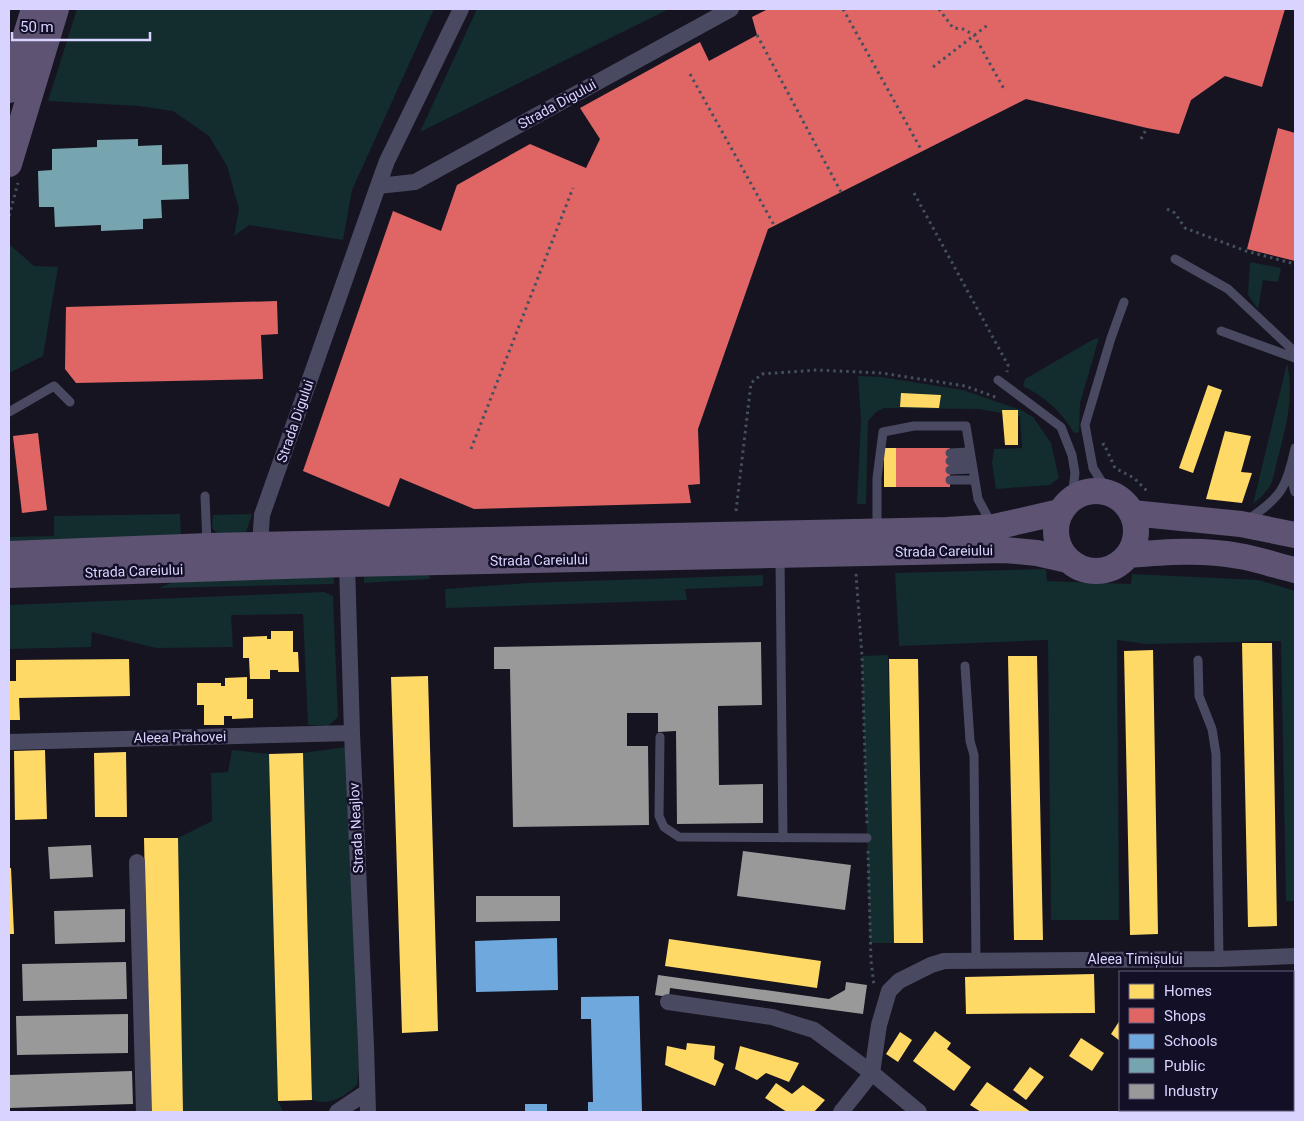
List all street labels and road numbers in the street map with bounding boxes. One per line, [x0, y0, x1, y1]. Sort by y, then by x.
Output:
street label: Strada Digului [515, 76, 599, 132]
street label: Strada Digului [273, 377, 317, 465]
street label: Strada Careiului [895, 542, 993, 560]
street label: Strada Careiului [490, 551, 588, 569]
street label: Strada Careiului [85, 561, 183, 581]
street label: Aleea Prahovei [134, 728, 226, 746]
street label: Strada Neajlov [346, 782, 366, 874]
street label: Aleea Timișului [1087, 951, 1183, 968]

